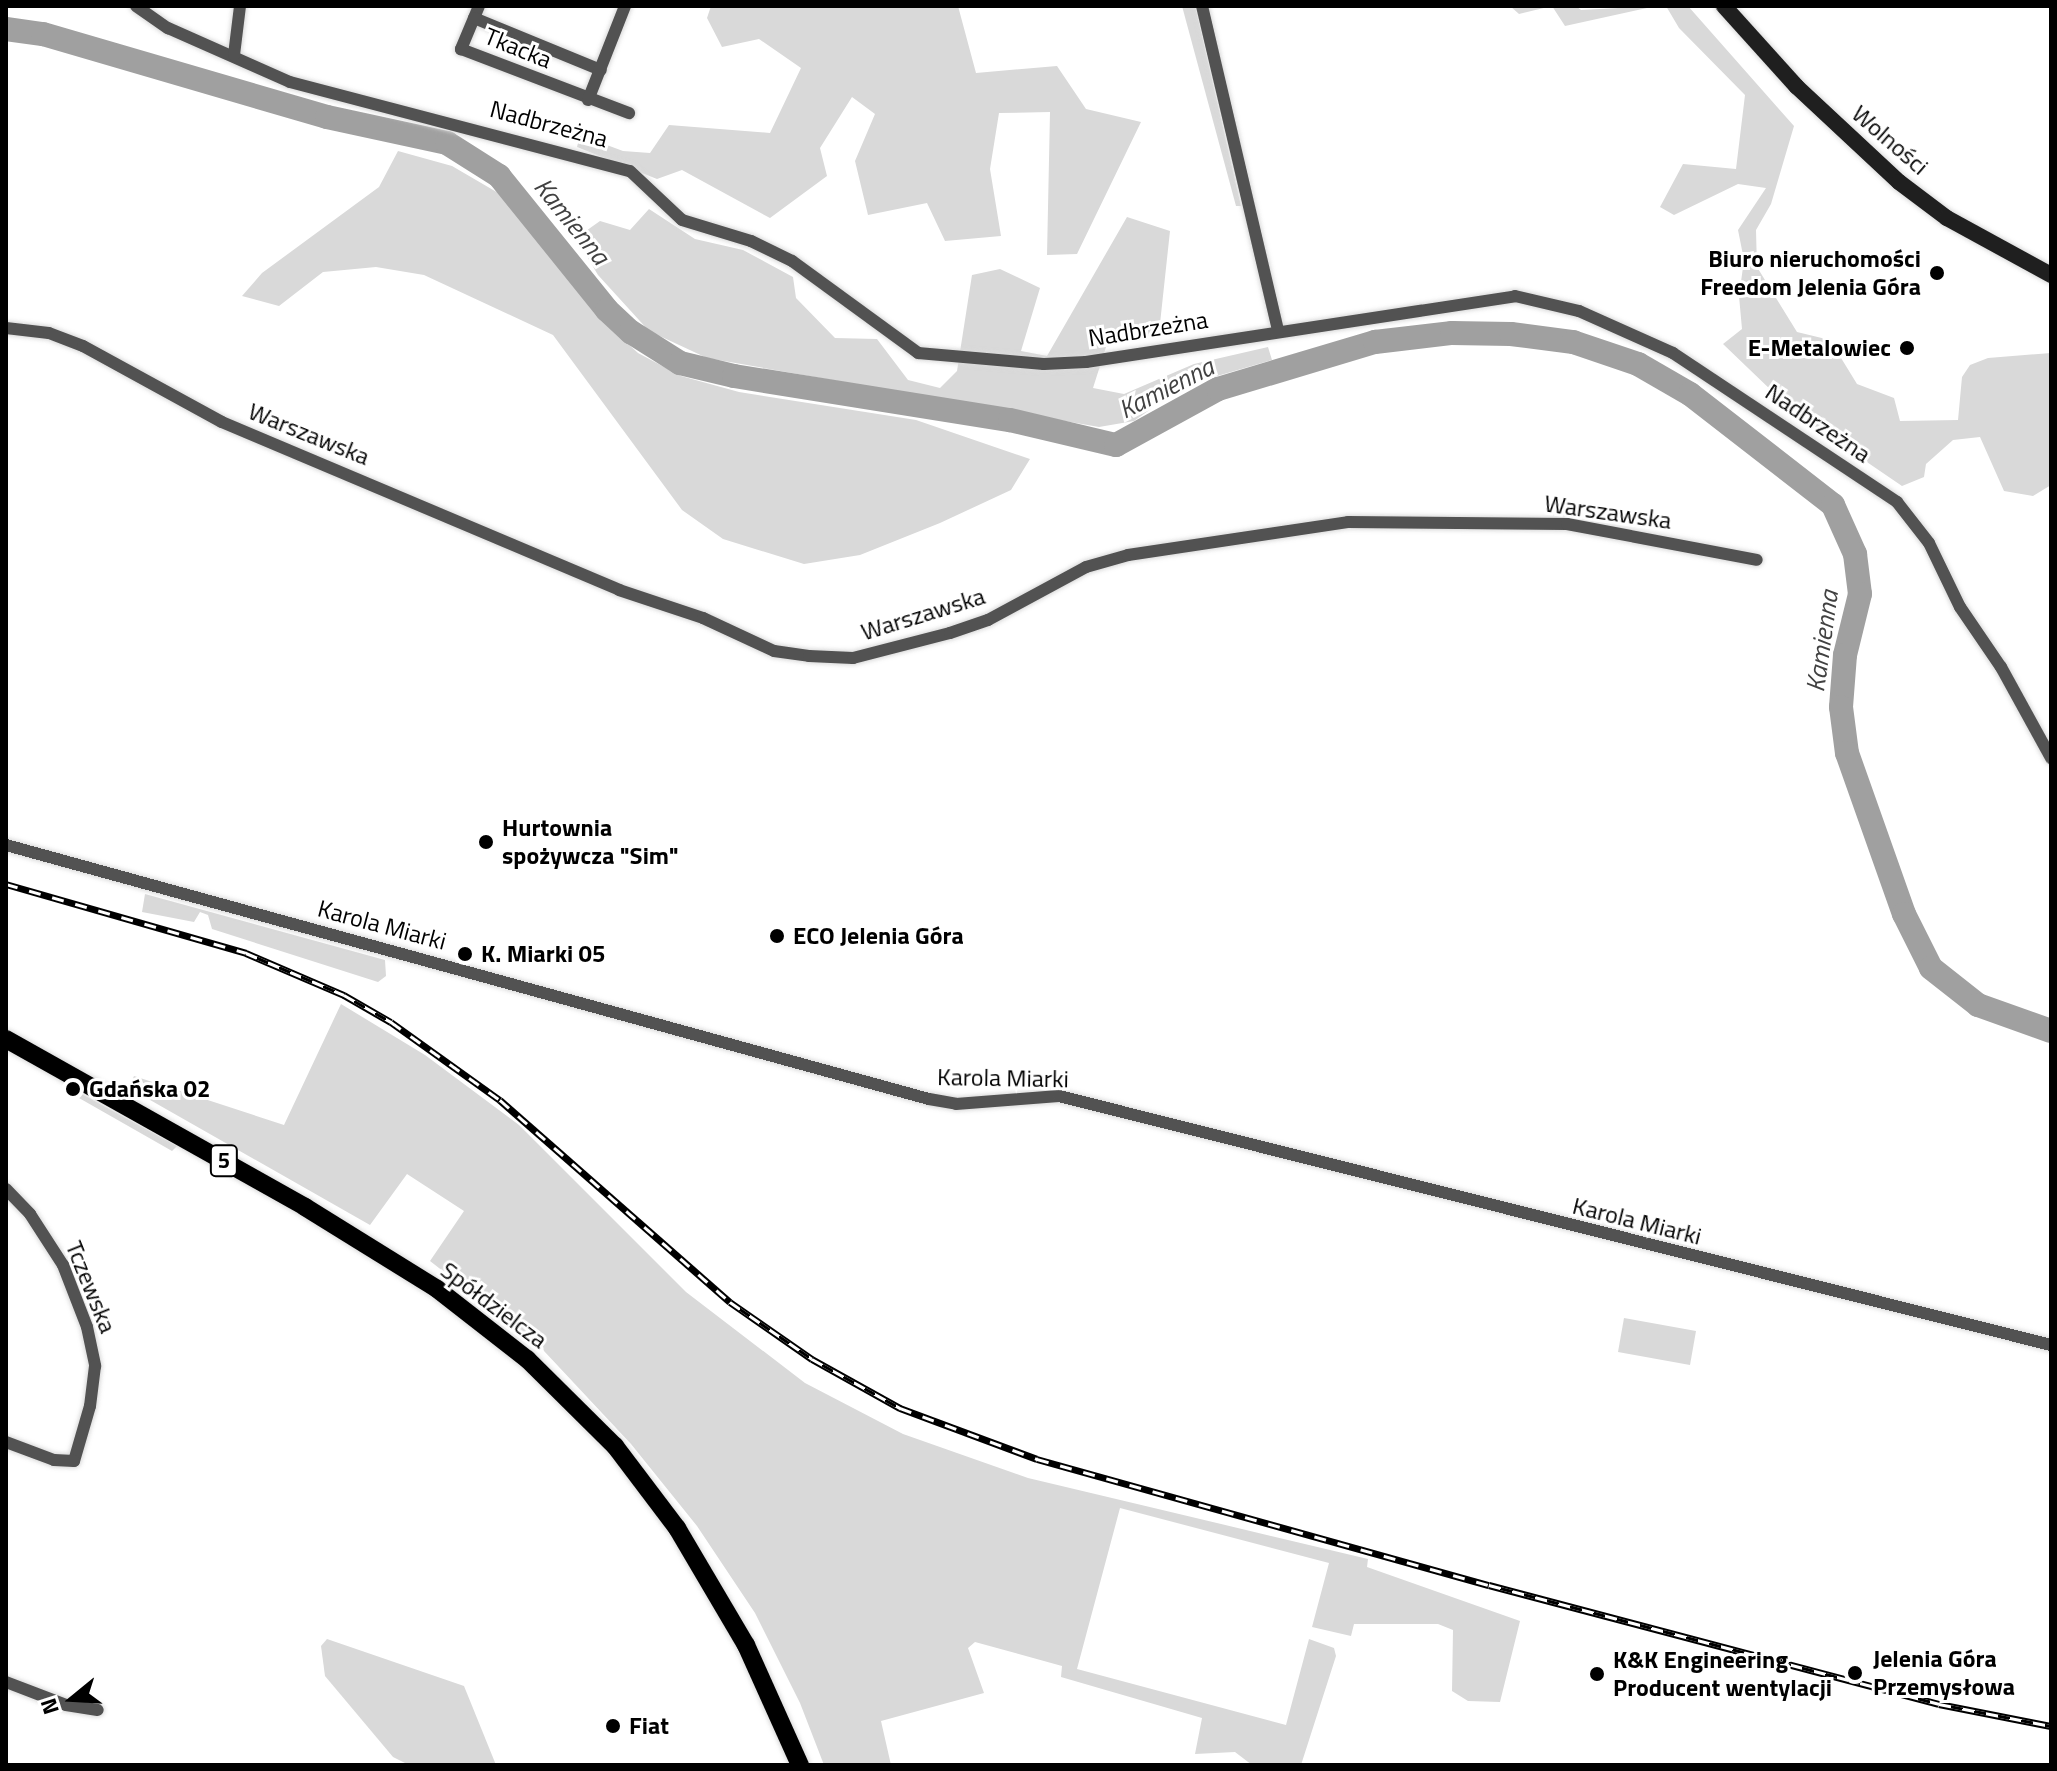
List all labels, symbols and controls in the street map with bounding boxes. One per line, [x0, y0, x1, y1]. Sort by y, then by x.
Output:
street label: Tkacka [480, 22, 556, 74]
street label: Nadbrzeżna [487, 94, 611, 154]
street label: Wolności [1846, 99, 1934, 181]
water label: Kamienna [528, 171, 616, 271]
place label: Biuro nieruchomości Freedom Jelenia Góra [1700, 245, 1921, 301]
marker: Biuro nieruchomości Freedom Jelenia Góra [1928, 264, 1946, 282]
street label: Nadbrzeżna [1086, 305, 1210, 353]
place label: E-Metalowiec [1748, 334, 1891, 362]
marker: E-Metalowiec [1898, 339, 1916, 357]
water label: Kamienna [1113, 351, 1219, 425]
street label: Nadbrzeżna [1760, 377, 1876, 469]
street label: Warszawska [244, 397, 374, 471]
street label: Warszawska [1543, 489, 1673, 535]
street label: Warszawska [858, 581, 988, 647]
water label: Kamienna [1799, 588, 1845, 694]
place label: Hurtownia spożywcza "Sim" [502, 814, 679, 870]
marker: Hurtownia spożywcza "Sim" [477, 833, 495, 851]
street label: Karola Miarki [315, 894, 449, 956]
place label: ECO Jelenia Góra [793, 922, 964, 950]
marker: ECO Jelenia Góra [768, 927, 786, 945]
place label: K. Miarki 05 [481, 940, 605, 968]
marker: K. Miarki 05 [456, 945, 474, 963]
street label: Karola Miarki [937, 1062, 1069, 1094]
place label: Gdańska 02 [89, 1075, 210, 1103]
marker: Gdańska 02 [64, 1080, 82, 1098]
road number: 5 [208, 1143, 240, 1179]
street label: Karola Miarki [1570, 1191, 1704, 1251]
street label: Tczewska [60, 1237, 122, 1337]
street label: Spółdzielcza [435, 1256, 553, 1354]
place label: Jelenia Góra Przemysłowa [1873, 1645, 2015, 1701]
place label: K&K Engineering Producent wentylacji [1613, 1646, 1832, 1702]
north arrow [32, 1659, 112, 1739]
marker: Jelenia Góra Przemysłowa [1844, 1662, 1866, 1684]
marker: K&K Engineering Producent wentylacji [1588, 1665, 1606, 1683]
text: N [31, 1694, 68, 1719]
place label: Fiat [629, 1712, 669, 1740]
marker: Fiat [604, 1717, 622, 1735]

